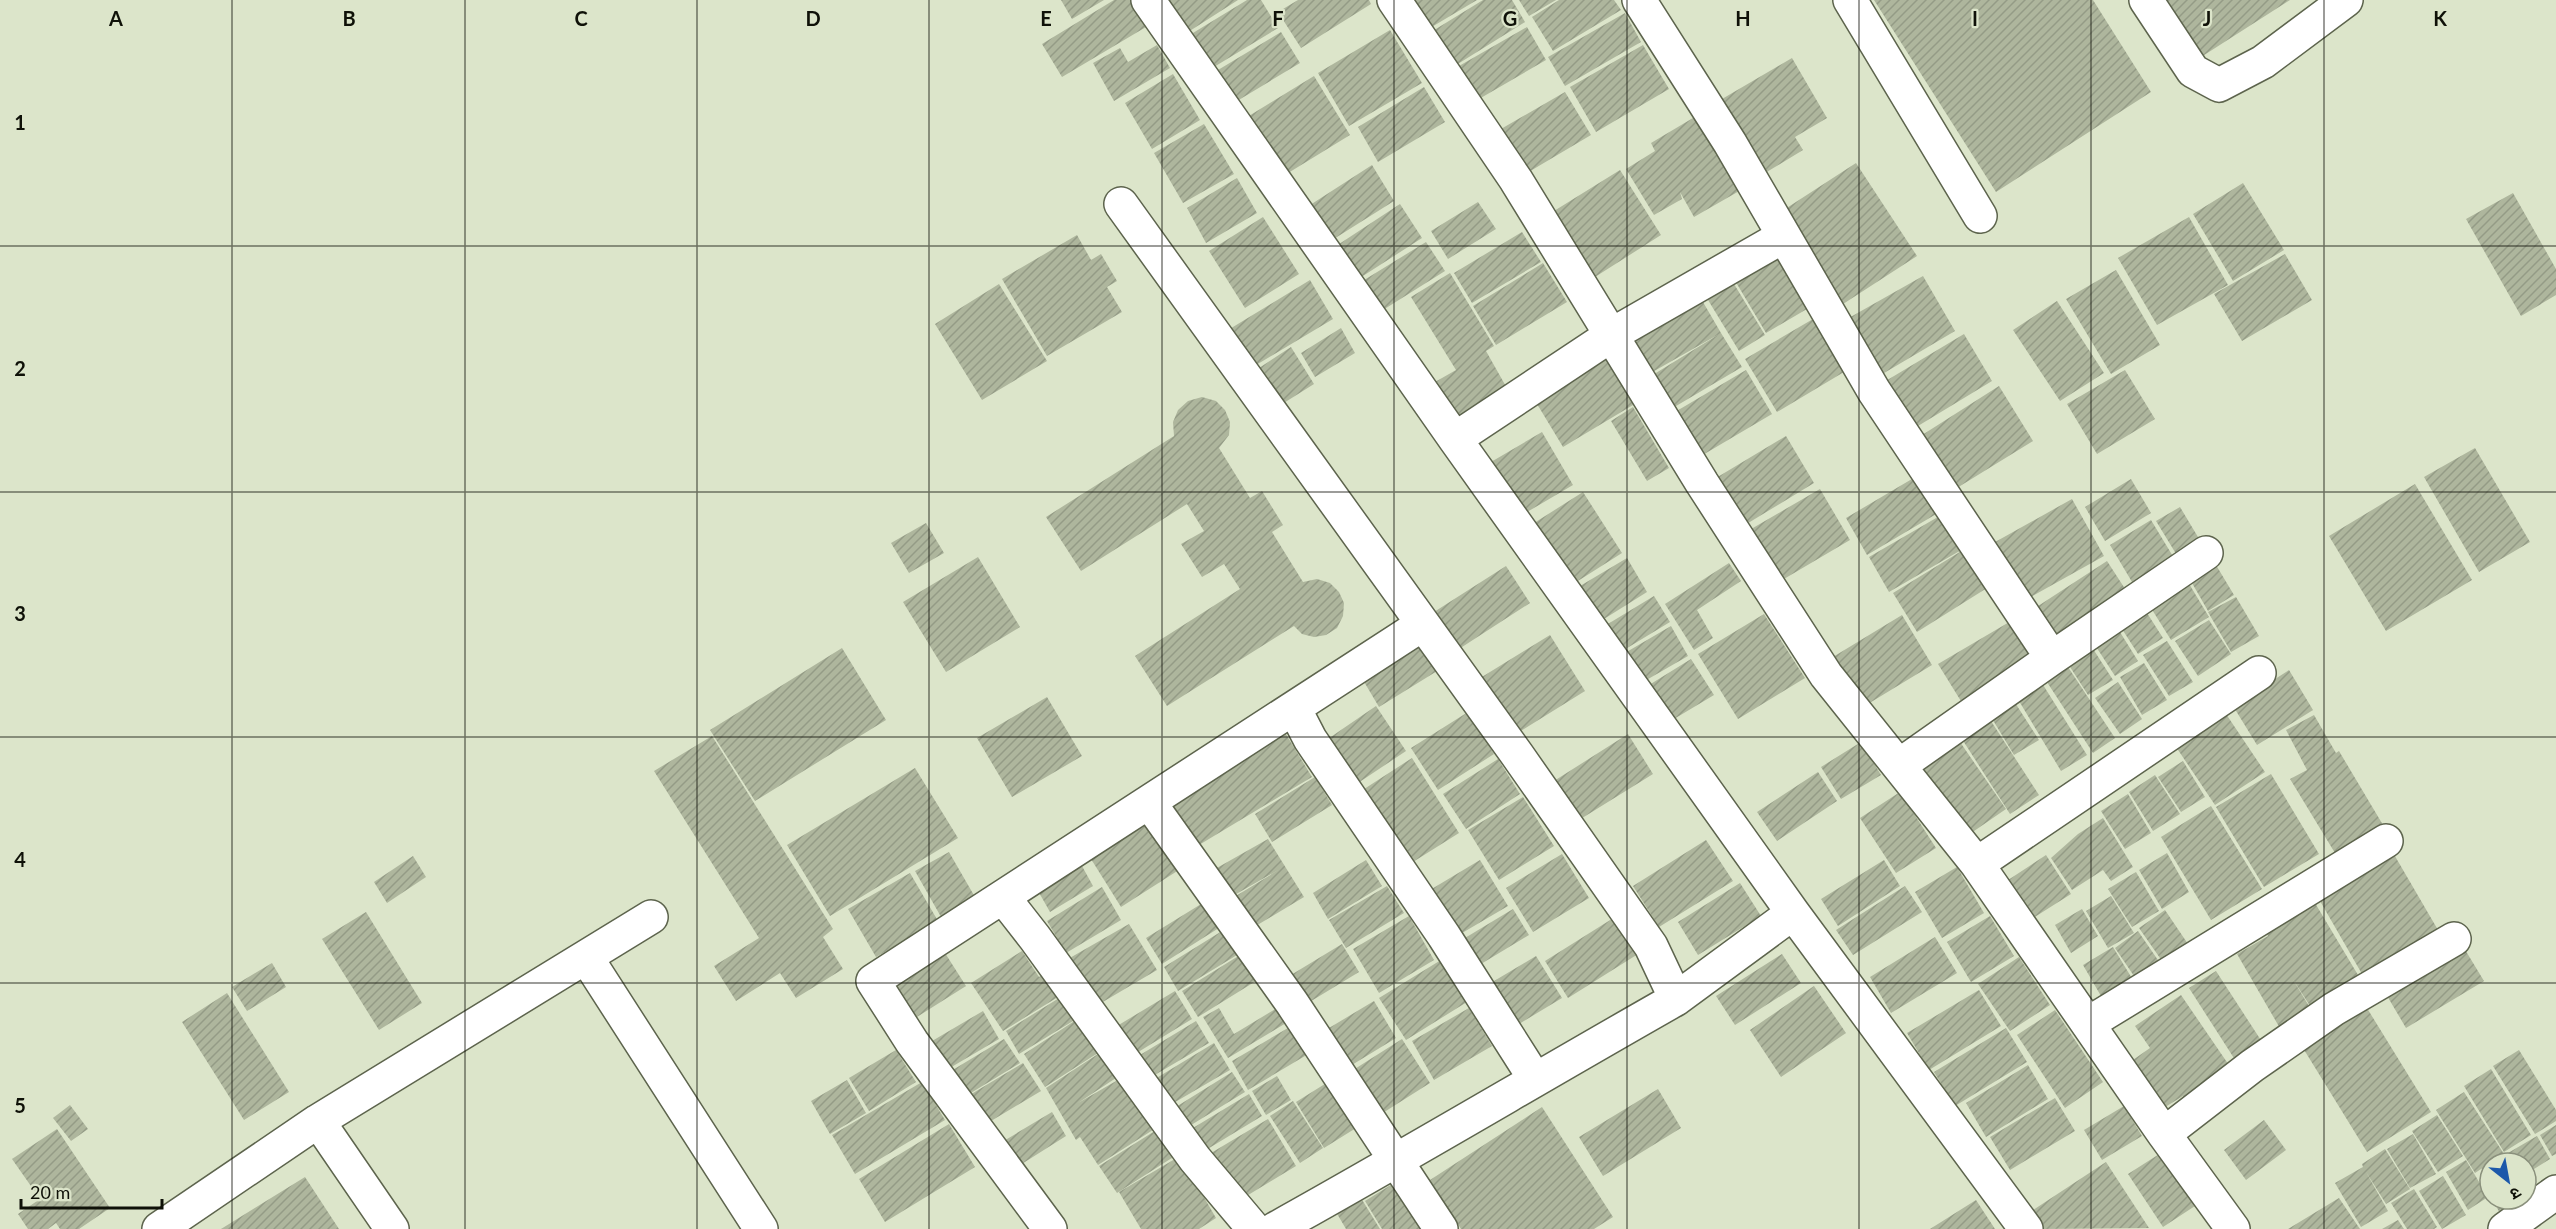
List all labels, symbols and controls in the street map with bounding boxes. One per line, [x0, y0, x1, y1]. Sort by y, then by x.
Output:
text: A [108, 6, 123, 30]
text: B [342, 6, 356, 30]
text: C [574, 6, 588, 30]
text: D [805, 6, 821, 30]
text: E [1040, 6, 1052, 30]
text: F [1272, 6, 1284, 30]
text: G [1503, 6, 1517, 30]
text: H [1735, 6, 1751, 30]
text: I [1972, 6, 1978, 30]
text: J [2203, 6, 2211, 30]
text: K [2433, 6, 2447, 30]
text: 1 [14, 110, 26, 134]
text: 2 [14, 356, 26, 380]
text: 3 [14, 601, 26, 625]
text: 4 [14, 847, 26, 871]
text: 5 [14, 1093, 26, 1117]
north arrow [2478, 1151, 2538, 1211]
scale bar [21, 1172, 162, 1210]
text: 20 m [30, 1181, 70, 1203]
text: उ [2507, 1184, 2525, 1205]

